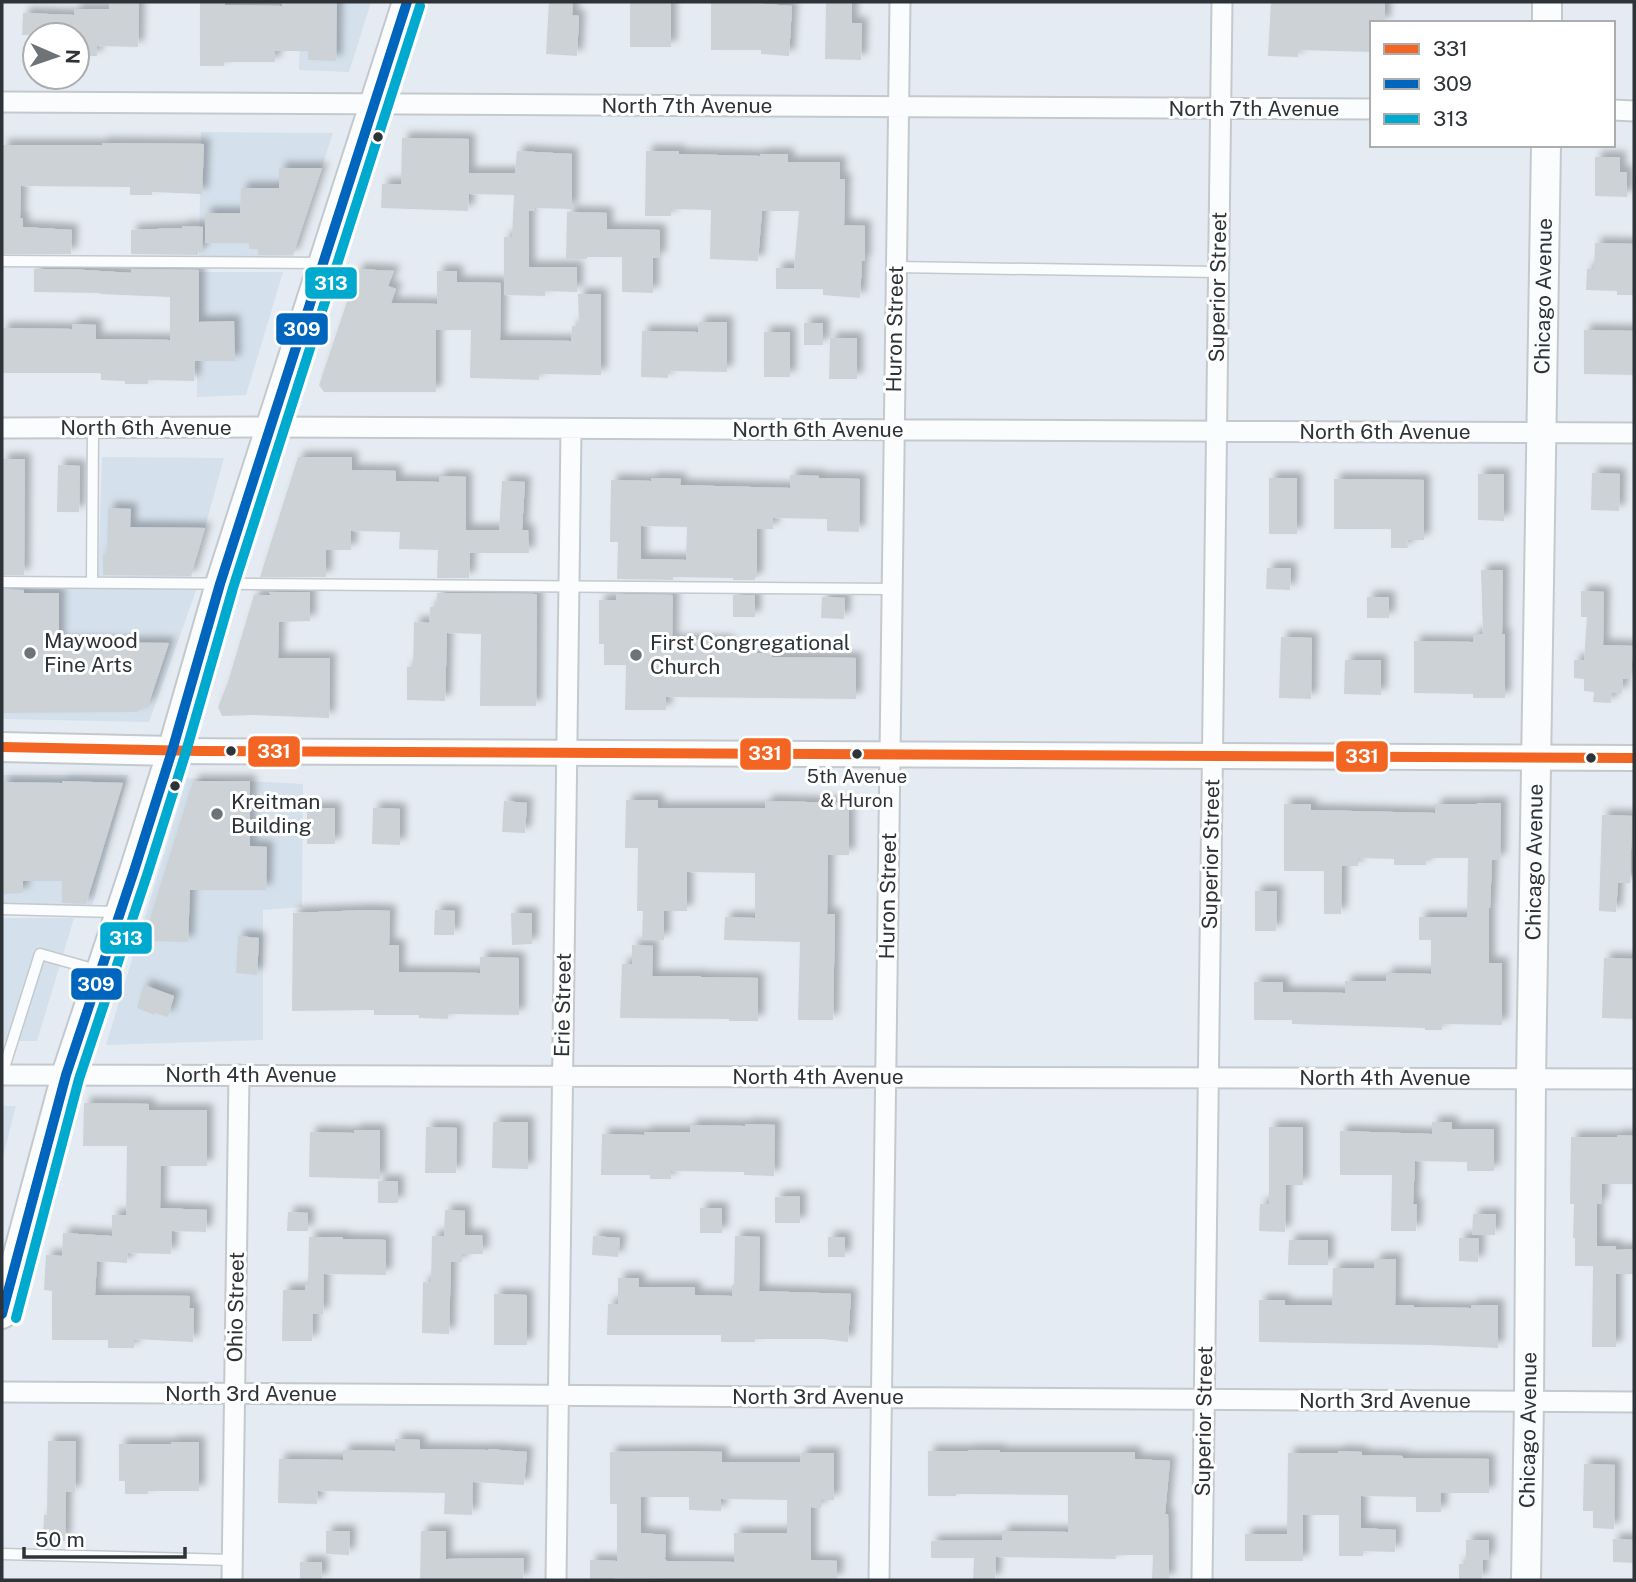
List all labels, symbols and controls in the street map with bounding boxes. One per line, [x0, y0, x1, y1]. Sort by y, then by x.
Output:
north arrow [21, 21, 91, 91]
legend [1370, 21, 1615, 147]
text: 331 [1433, 36, 1468, 61]
text: N [62, 49, 84, 64]
text: 309 [1433, 71, 1472, 96]
street label: North 7th Avenue [602, 93, 772, 118]
street label: North 7th Avenue [1169, 96, 1339, 121]
text: 313 [1433, 106, 1468, 131]
unlabelled marker [371, 130, 385, 144]
street label: Superior Street [1204, 211, 1231, 363]
street label: Chicago Avenue [1529, 218, 1557, 375]
street label: Huron Street [881, 265, 908, 393]
line badge: 313 [304, 266, 358, 300]
text: 313 [314, 272, 348, 294]
line badge: 309 [275, 312, 329, 346]
text: 309 [283, 318, 321, 340]
street label: North 6th Avenue [60, 415, 232, 440]
street label: North 6th Avenue [732, 417, 904, 442]
street label: North 6th Avenue [1299, 419, 1471, 444]
place label: Maywood Fine Arts [44, 628, 138, 677]
place label: First Congregational Church [650, 630, 850, 679]
marker: Maywood Fine Arts [22, 645, 38, 661]
marker: First Congregational Church [628, 647, 644, 663]
line badge: 331 [247, 735, 301, 768]
line badge: 331 [739, 737, 792, 771]
text: 331 [257, 740, 291, 762]
line badge: 331 [1335, 740, 1389, 773]
text: 331 [748, 742, 782, 764]
unlabelled marker [224, 744, 238, 758]
text: 331 [1345, 745, 1379, 767]
marker: 5th Avenue & Huron [850, 747, 864, 761]
unlabelled marker [1584, 751, 1598, 765]
place label: 5th Avenue & Huron [807, 765, 907, 811]
street label: Superior Street [1197, 778, 1224, 930]
unlabelled marker [168, 779, 182, 793]
street label: Chicago Avenue [1520, 784, 1548, 940]
place label: Kreitman Building [231, 789, 320, 838]
marker: Kreitman Building [209, 806, 225, 822]
street label: Huron Street [874, 832, 901, 960]
line badge: 313 [99, 921, 153, 955]
text: 313 [109, 927, 143, 949]
street label: Erie Street [549, 953, 576, 1057]
line badge: 309 [70, 967, 123, 1001]
text: 309 [77, 973, 115, 995]
street label: North 4th Avenue [165, 1062, 337, 1087]
street label: North 4th Avenue [732, 1064, 904, 1089]
street label: North 4th Avenue [1299, 1065, 1471, 1090]
street label: Ohio Street [222, 1251, 249, 1363]
street label: Superior Street [1190, 1345, 1217, 1497]
street label: Chicago Avenue [1514, 1352, 1541, 1508]
street label: North 3rd Avenue [165, 1381, 337, 1406]
street label: North 3rd Avenue [732, 1384, 904, 1409]
street label: North 3rd Avenue [1299, 1388, 1471, 1413]
scale bar [24, 1516, 186, 1560]
text: 50 m [35, 1527, 85, 1552]

